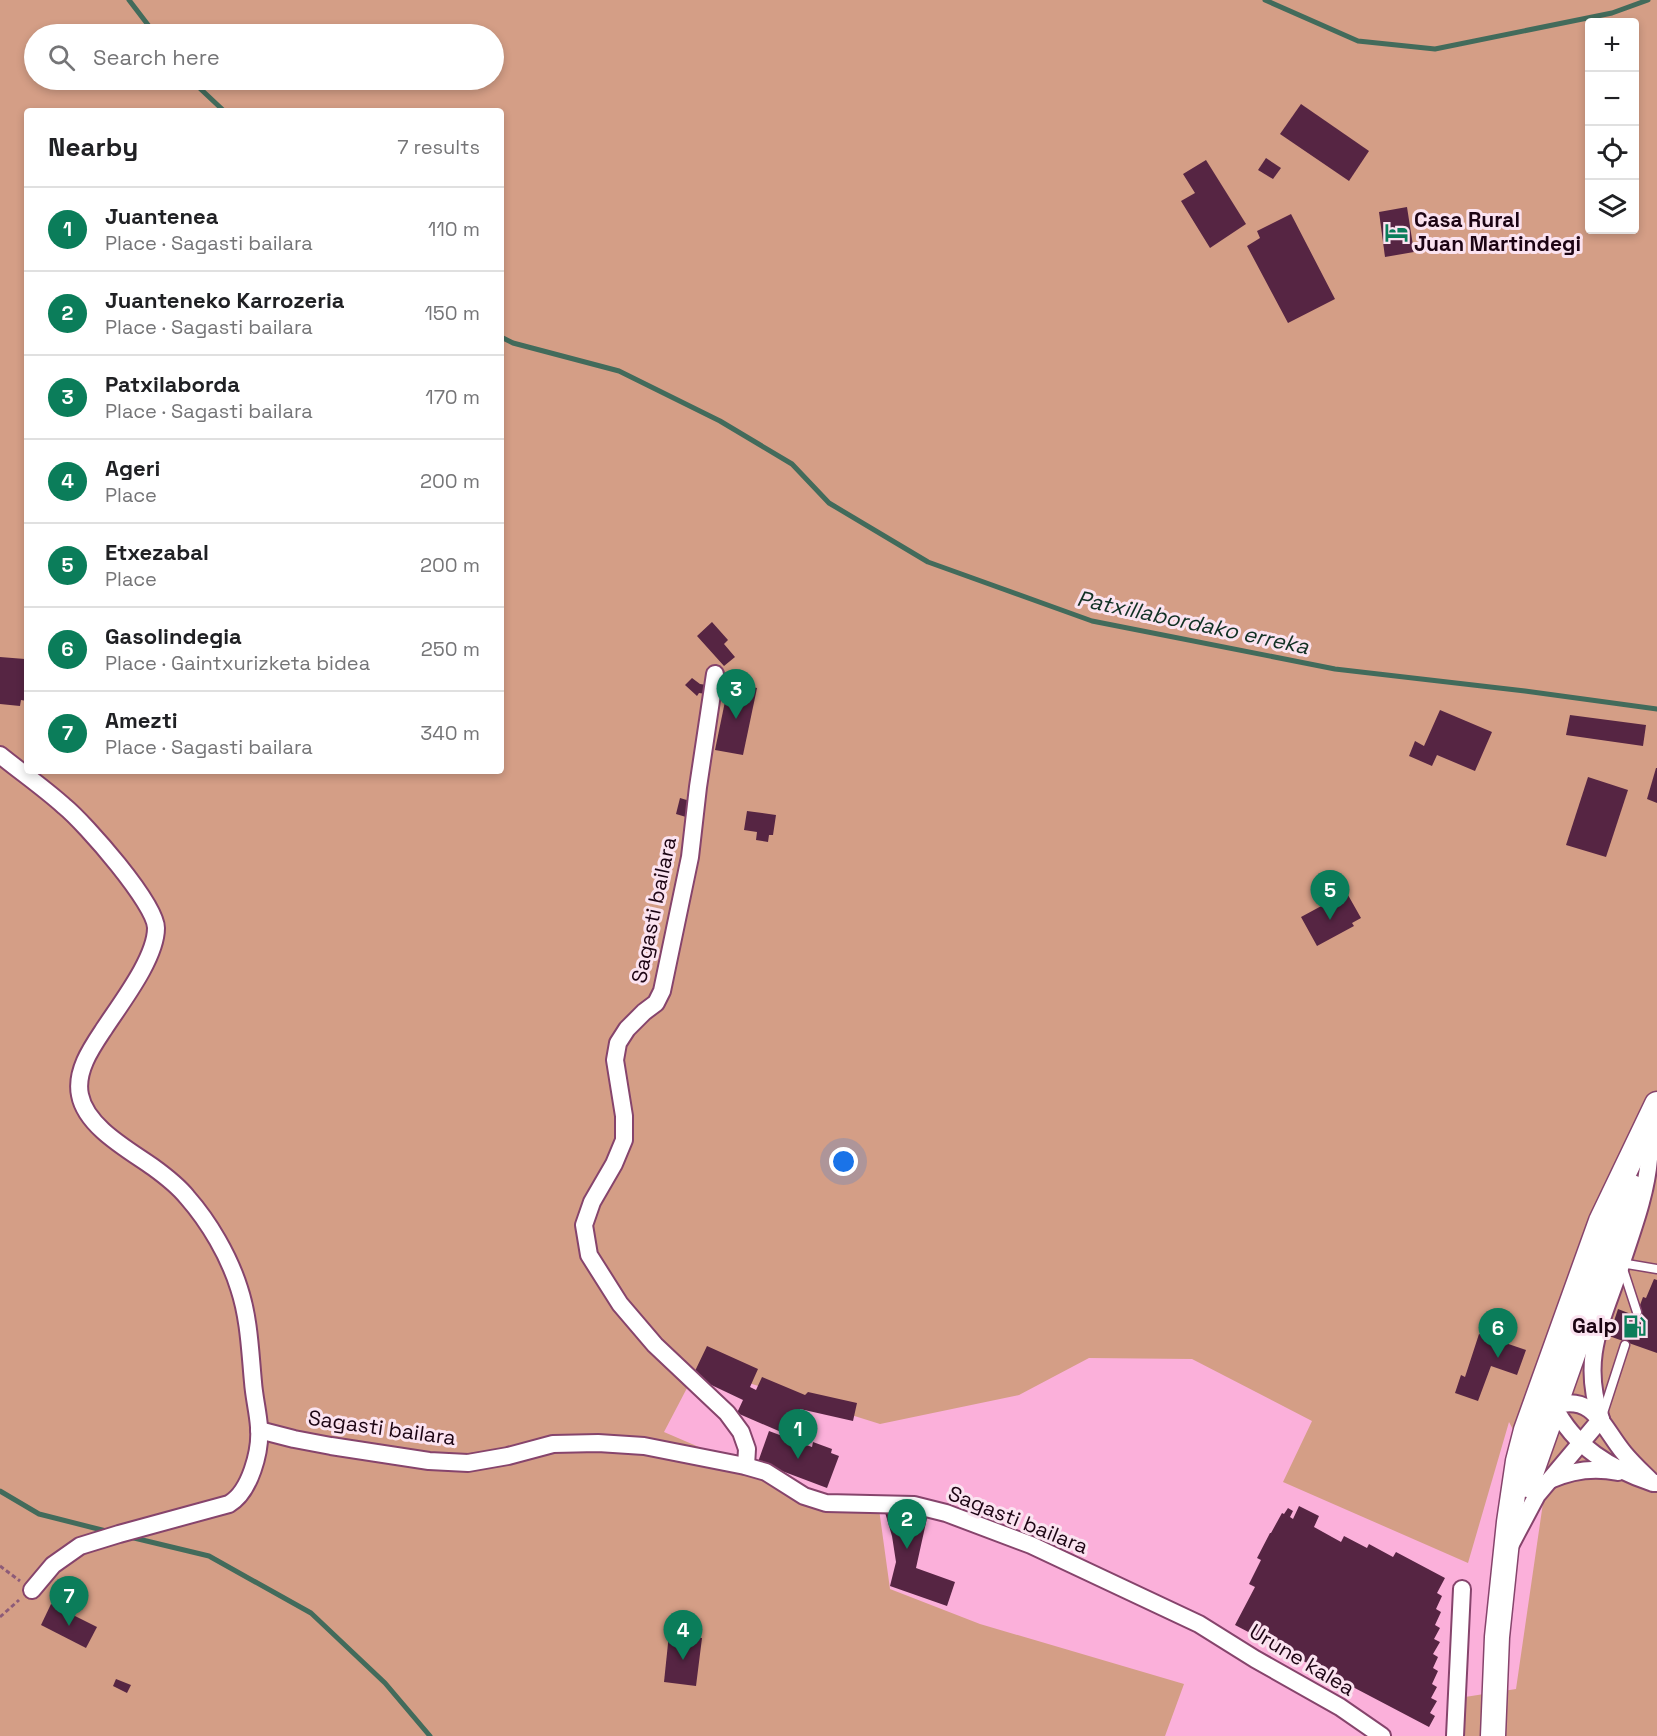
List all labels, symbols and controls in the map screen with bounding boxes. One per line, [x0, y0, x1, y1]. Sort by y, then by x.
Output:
map controls [1585, 18, 1639, 234]
button: + [1585, 18, 1639, 72]
search box [24, 24, 504, 90]
icon: search [45, 41, 78, 74]
text: Search here [93, 43, 220, 71]
button: − [1585, 72, 1639, 126]
button: locate [1585, 126, 1639, 180]
text: Nearby [48, 130, 138, 164]
text: 7 results [397, 134, 480, 160]
button: layers [1585, 180, 1639, 234]
text: Juantenea [105, 202, 218, 230]
place label: Casa Rural Juan Martindegi [1414, 206, 1581, 257]
text: 1 [63, 216, 72, 242]
text: 110 m [428, 216, 480, 242]
hotel icon: Casa Rural Juan Martindegi [1383, 219, 1409, 245]
text: Place · Sagasti bailara [105, 230, 313, 256]
text: Juanteneko Karrozeria [105, 286, 345, 314]
text: 2 [62, 300, 73, 326]
text: 150 m [425, 300, 480, 326]
text: Place · Sagasti bailara [105, 314, 313, 340]
text: Patxilaborda [105, 370, 240, 398]
text: 3 [61, 384, 74, 410]
text: 170 m [425, 384, 480, 410]
text: Place · Sagasti bailara [105, 398, 313, 424]
text: Ageri [105, 454, 160, 482]
text: 4 [61, 468, 74, 494]
text: 200 m [420, 468, 480, 494]
text: Place [105, 482, 157, 508]
text: Etxezabal [105, 538, 209, 566]
text: 5 [62, 552, 74, 578]
text: 200 m [420, 552, 480, 578]
text: Place [105, 566, 157, 592]
water label: Patxillabordako erreka [1074, 584, 1312, 660]
text: Gasolindegia [105, 622, 242, 650]
text: 6 [61, 636, 74, 662]
text: 250 m [421, 636, 480, 662]
text: Place · Gaintxurizketa bidea [105, 650, 370, 676]
pin: 3 [716, 670, 756, 719]
text: Amezti [105, 706, 178, 734]
text: 7 [62, 720, 73, 746]
text: 340 m [420, 720, 480, 746]
text: Place · Sagasti bailara [105, 734, 313, 760]
street label: Sagasti bailara [625, 834, 682, 985]
pin: 5 [1310, 870, 1350, 920]
your location [829, 1147, 858, 1176]
pin: 6 [1478, 1308, 1518, 1358]
place label: Galp [1572, 1312, 1617, 1339]
fuel station icon: Galp [1622, 1313, 1648, 1339]
street label: Sagasti bailara [307, 1404, 458, 1451]
pin: 1 [778, 1410, 818, 1459]
street label: Sagasti bailara [944, 1479, 1092, 1560]
pin: 2 [888, 1500, 926, 1549]
pin: 7 [50, 1576, 88, 1626]
pin: 4 [664, 1610, 702, 1660]
street label: Urune kalea [1245, 1618, 1360, 1702]

